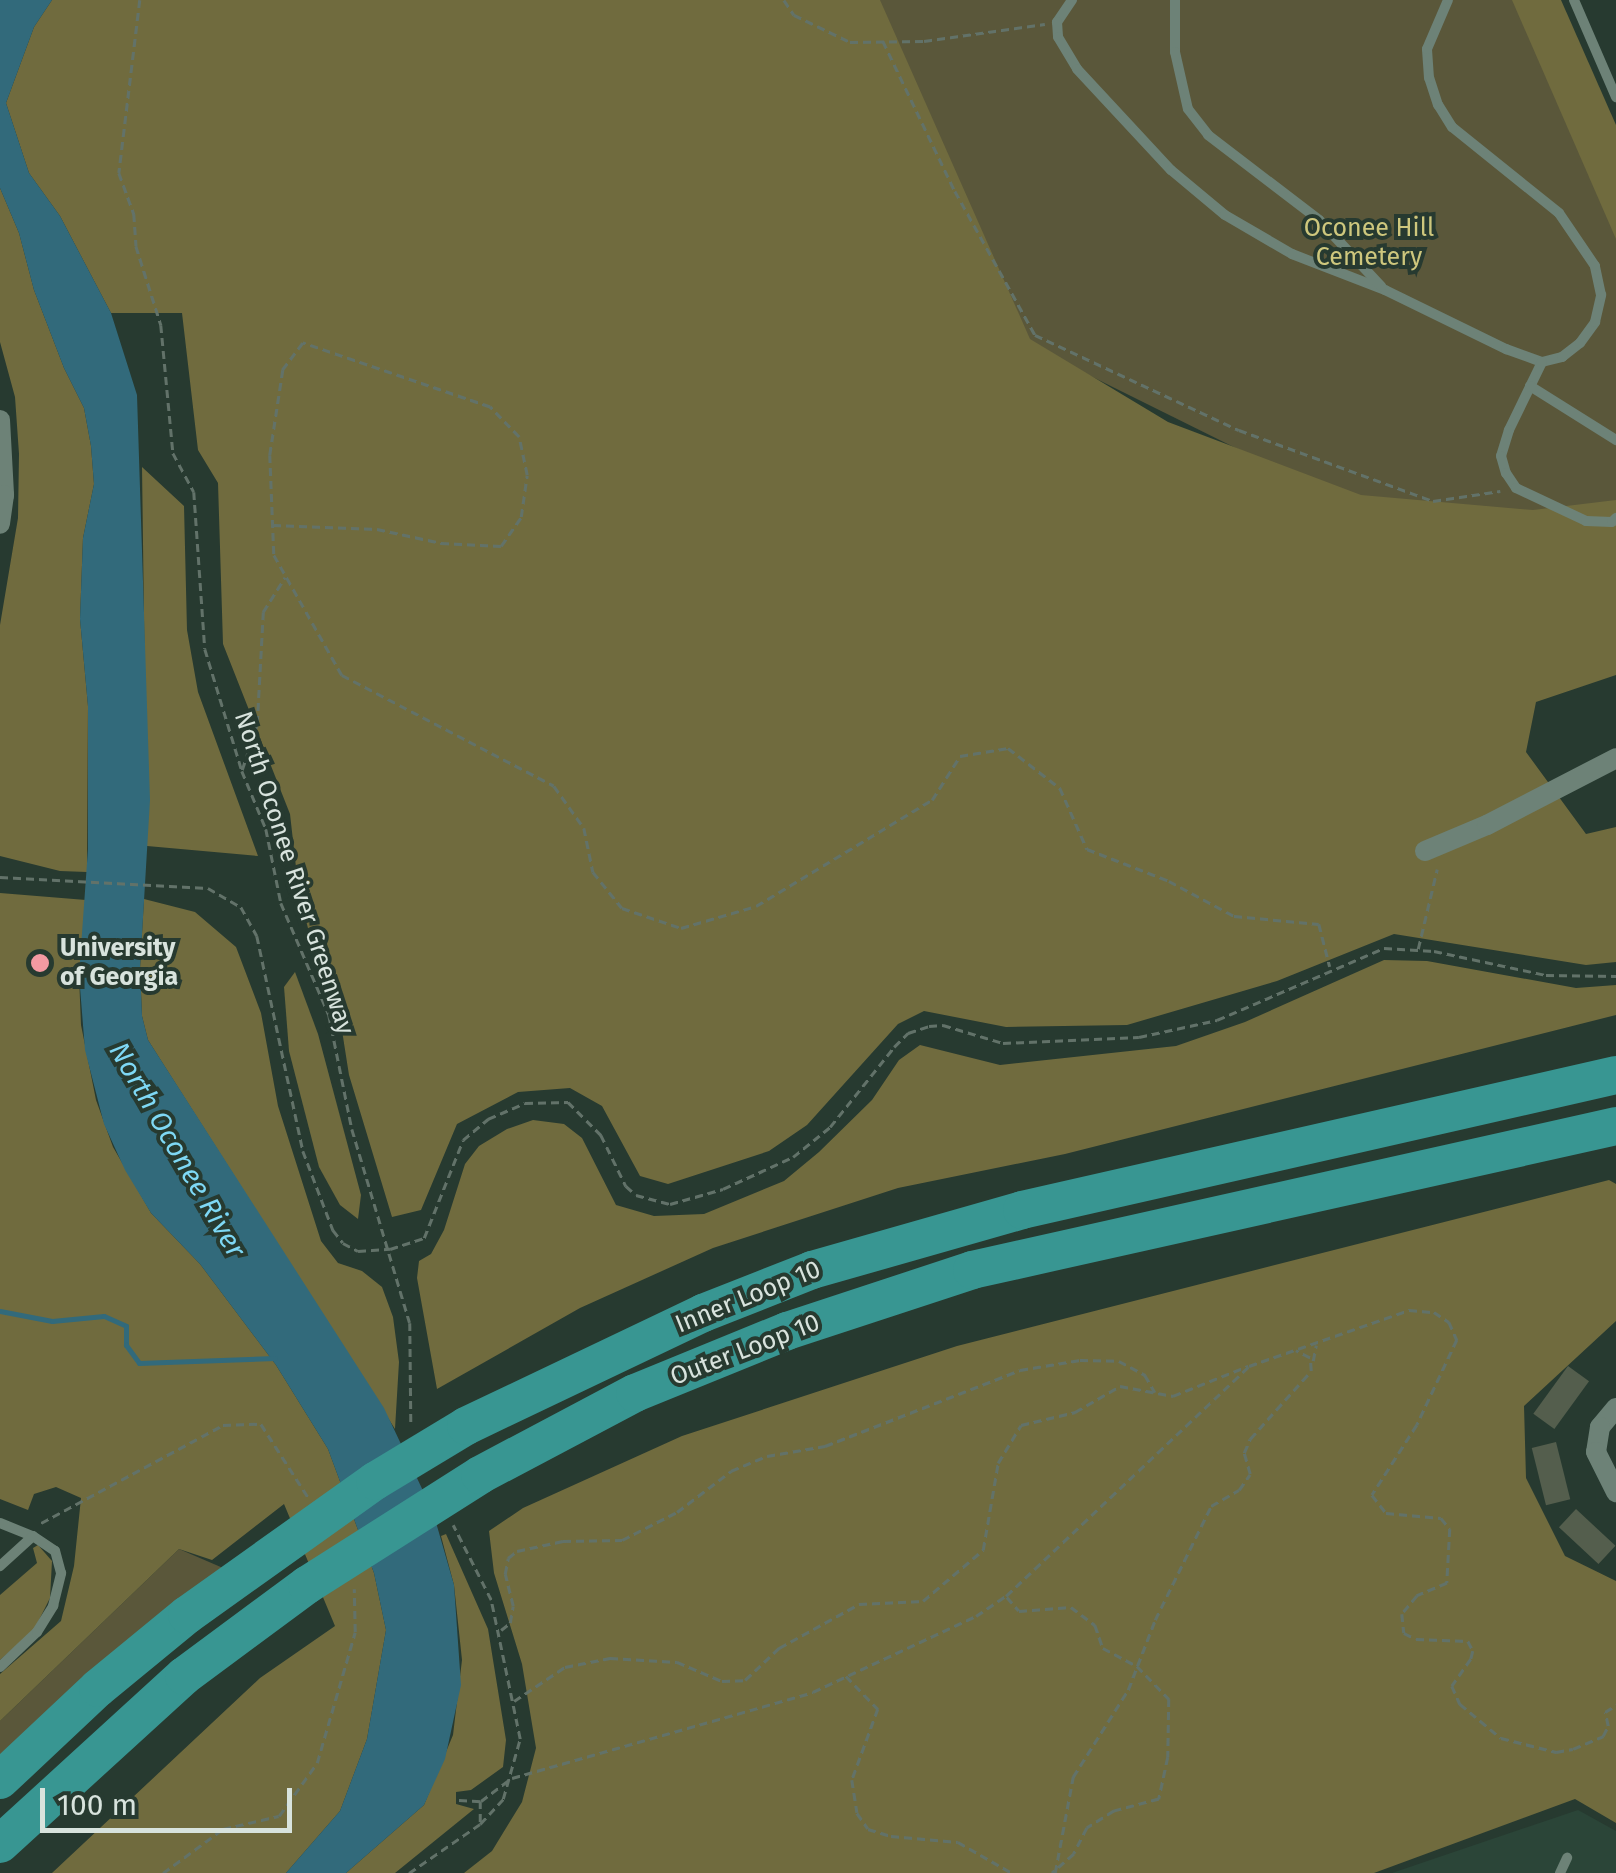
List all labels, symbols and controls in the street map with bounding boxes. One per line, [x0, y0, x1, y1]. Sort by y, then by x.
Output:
park label: Oconee Hill Cemetery [1304, 214, 1434, 273]
street label: North Oconee River Greenway [228, 708, 360, 1038]
place label: University of Georgia [60, 934, 178, 993]
marker: University of Georgia [29, 952, 51, 974]
water label: North Oconee River [102, 1036, 252, 1264]
street label: Inner Loop 10 [671, 1254, 825, 1340]
street label: Outer Loop 10 [666, 1308, 824, 1392]
scale bar [45, 1768, 298, 1830]
text: 100 m [57, 1787, 137, 1823]

